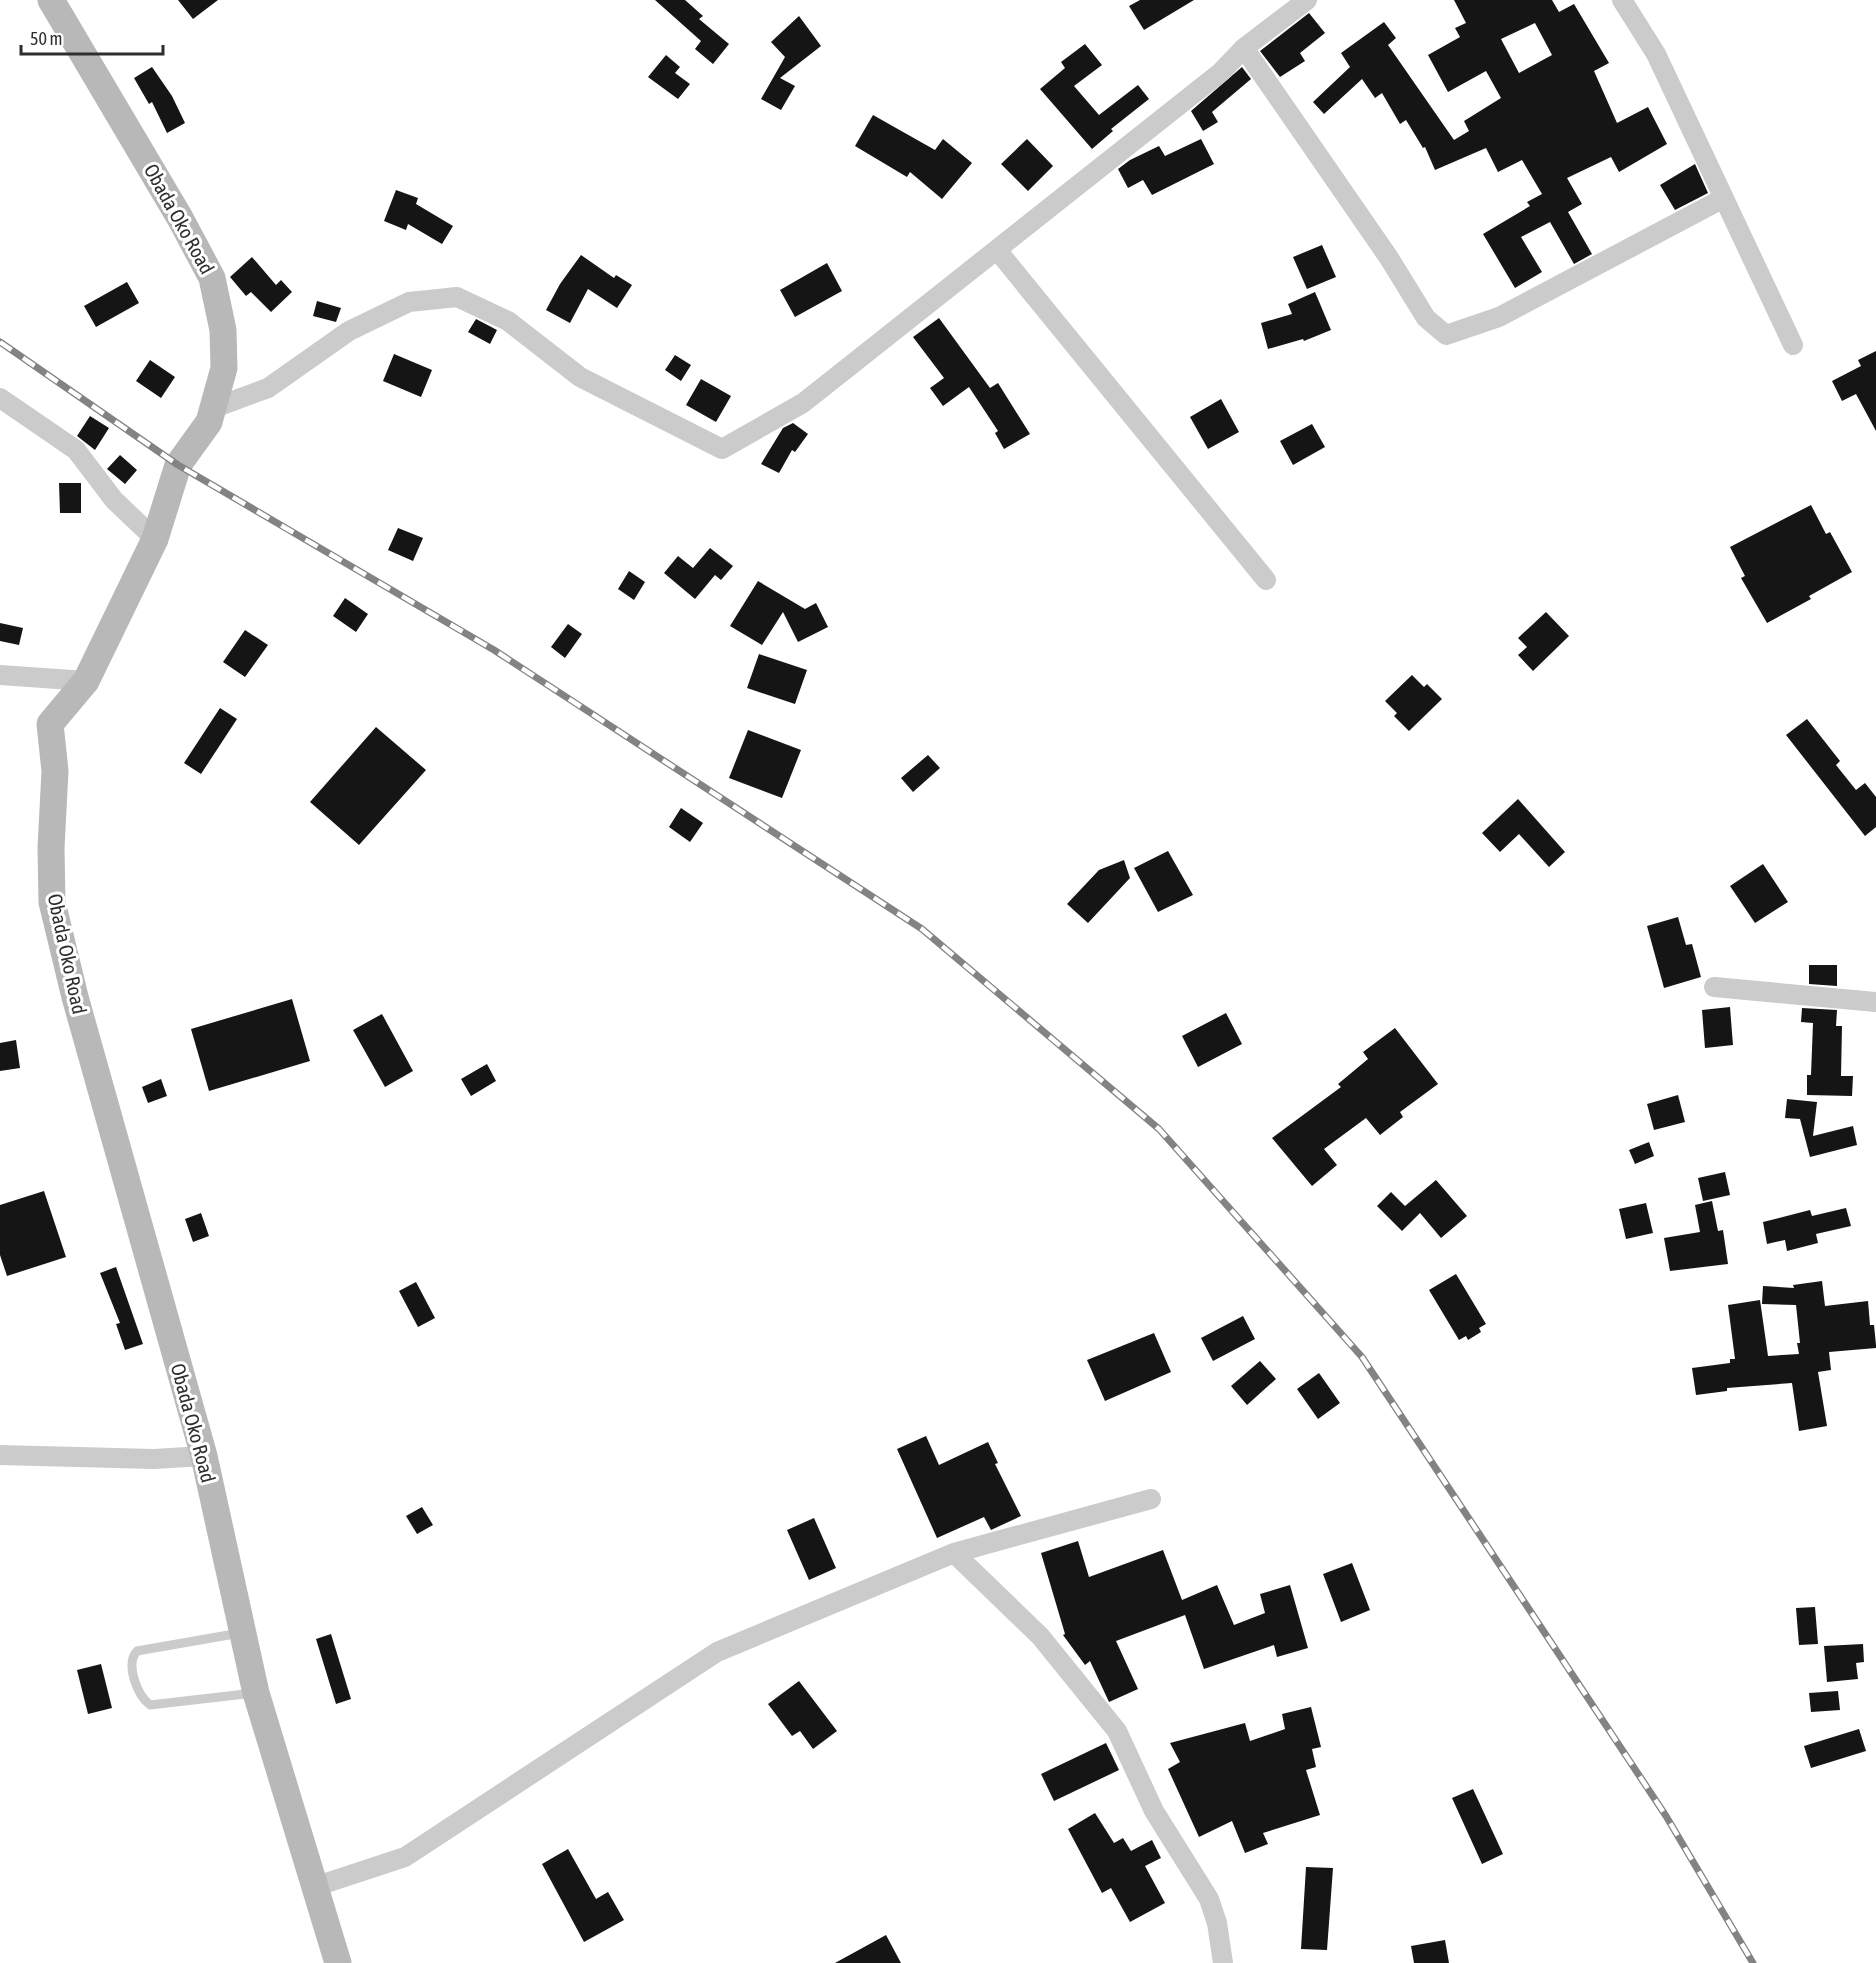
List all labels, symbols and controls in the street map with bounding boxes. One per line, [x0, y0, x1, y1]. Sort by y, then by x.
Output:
scale bar [21, 18, 164, 56]
text: 50 m [30, 28, 62, 49]
street label: Obada Oko Road [140, 160, 219, 278]
street label: Obada Oko Road [44, 892, 91, 1016]
street label: Obada Oko Road [167, 1361, 220, 1485]

